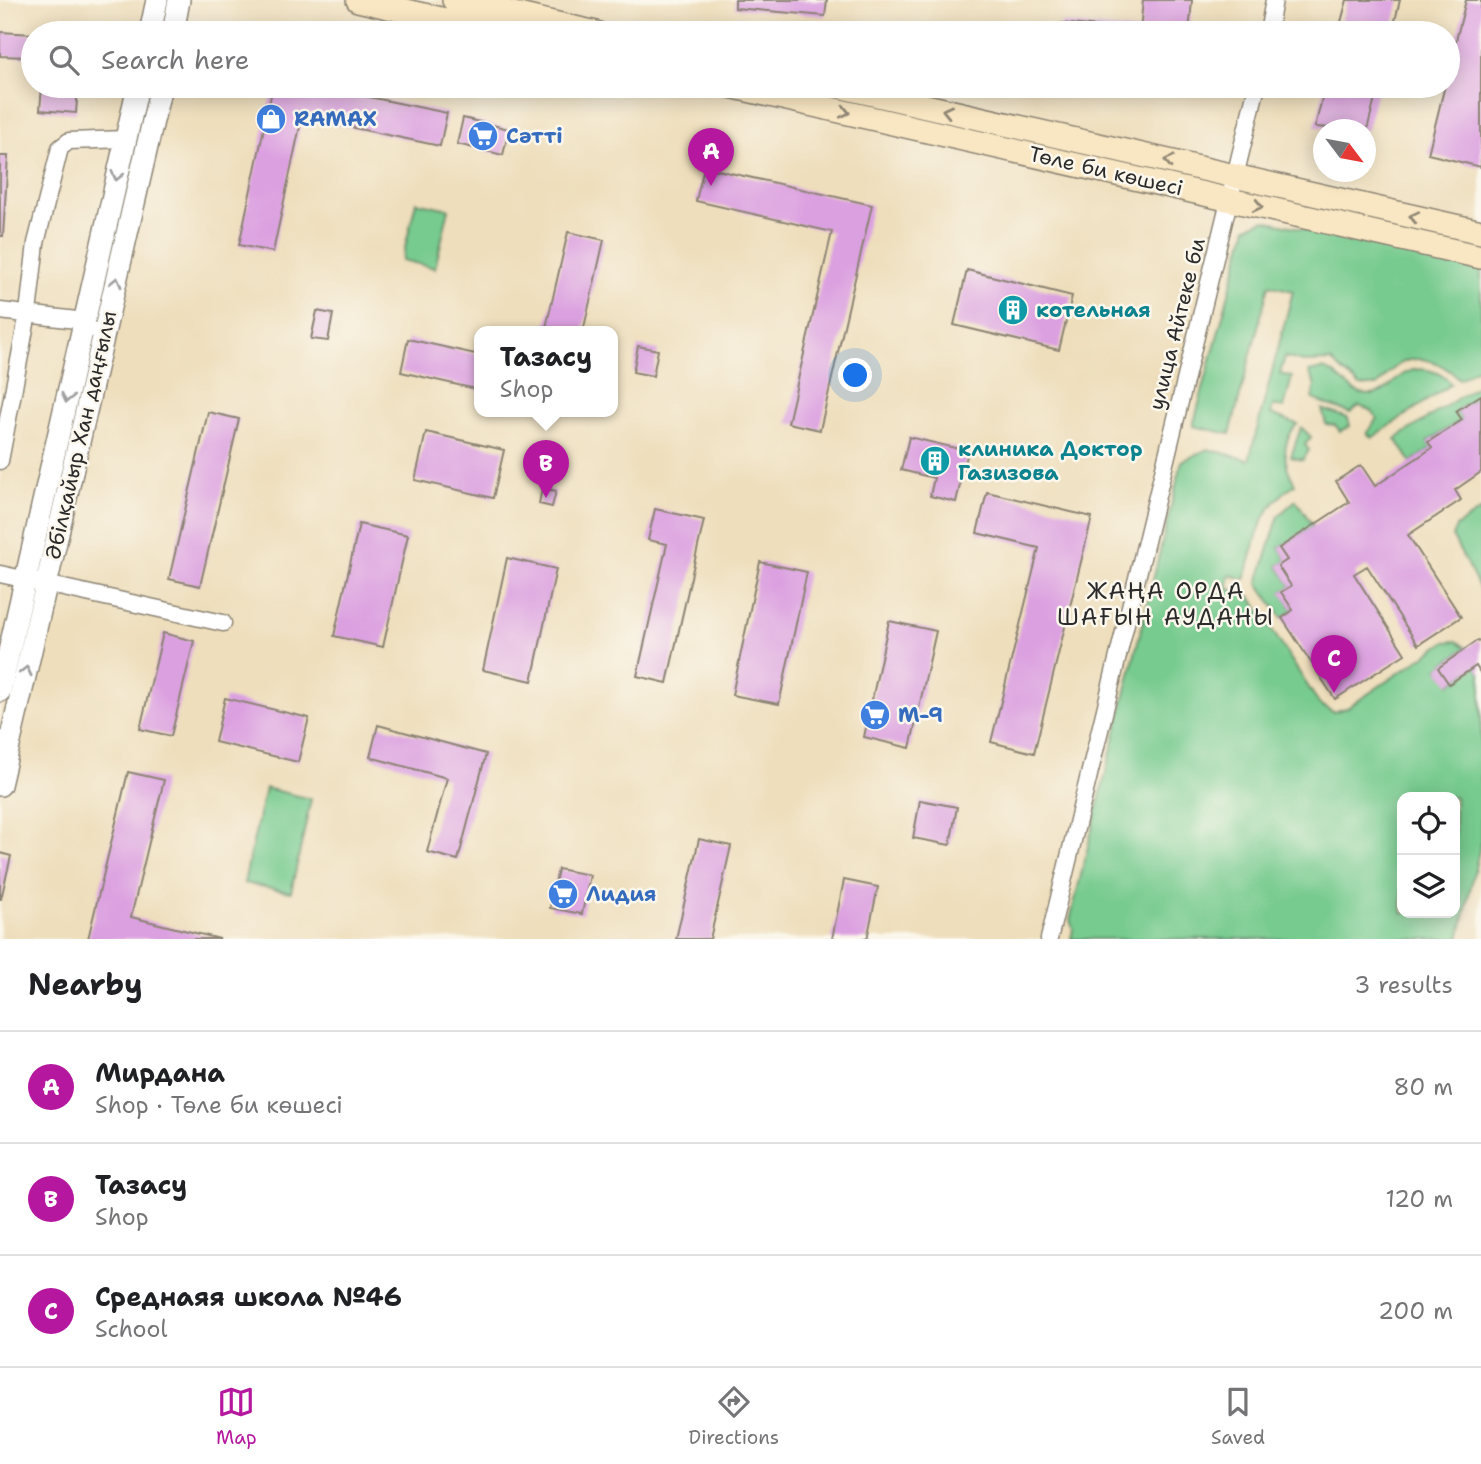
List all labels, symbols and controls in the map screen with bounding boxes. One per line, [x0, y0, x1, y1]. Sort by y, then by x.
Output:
search box [21, 21, 1460, 98]
icon: search [45, 41, 83, 79]
text: Search here [101, 42, 250, 77]
shop icon: RAMAX [254, 102, 288, 136]
one-way arrow [839, 104, 851, 118]
one-way arrow [941, 104, 953, 119]
place label: RAMAX [294, 105, 377, 133]
supermarket icon: Cәтті [466, 119, 500, 153]
north arrow [1313, 119, 1376, 182]
place label: Cәтті [506, 122, 563, 150]
pin: A [688, 128, 734, 186]
street label: Төле би көшесі [1026, 140, 1186, 202]
one-way arrow [1163, 155, 1175, 169]
one-way arrow [111, 170, 126, 182]
one-way arrow [1252, 198, 1264, 213]
one-way arrow [1409, 210, 1421, 225]
street label: улица Айтеке би [1142, 235, 1212, 413]
one-way arrow [108, 276, 123, 288]
building icon: котельная [996, 293, 1030, 327]
place label: котельная [1036, 296, 1151, 324]
street label: Әбілқайыр Хан даңғылы [39, 308, 123, 562]
popup [474, 326, 618, 417]
text: Тазасу [500, 339, 592, 374]
your location [838, 358, 872, 392]
text: Shop [500, 374, 553, 404]
one-way arrow [61, 392, 75, 404]
place label: клиника Доктор Газизова [958, 435, 1143, 487]
pin: B [523, 440, 569, 498]
building icon: клиника Доктор Газизова [918, 444, 952, 478]
district label: ЖАҢА ОРДА ШАҒЫН АУДАНЫ [1057, 576, 1275, 632]
pin: C [1311, 635, 1357, 693]
one-way arrow [18, 665, 33, 677]
supermarket icon: M-9 [858, 698, 892, 732]
place label: M-9 [898, 701, 943, 729]
map controls [1397, 792, 1460, 918]
button: locate [1397, 792, 1460, 855]
button: layers [1397, 855, 1460, 918]
supermarket icon: Лидия [546, 877, 580, 911]
place label: Лидия [586, 880, 656, 908]
text: Nearby [28, 964, 143, 1005]
text: 3 results [1354, 970, 1453, 1000]
text: Мирдана [95, 1055, 225, 1090]
text: A [42, 1072, 60, 1102]
text: 80 m [1394, 1072, 1453, 1102]
text: Shop · Төле би көшесі [95, 1090, 343, 1120]
text: Тазасу [95, 1167, 187, 1202]
text: B [44, 1184, 58, 1214]
text: 120 m [1385, 1184, 1453, 1214]
text: Shop [95, 1202, 149, 1232]
text: Среднаяя школа №46 [95, 1279, 402, 1314]
text: C [44, 1296, 58, 1326]
text: 200 m [1378, 1296, 1453, 1326]
text: School [95, 1314, 167, 1344]
tab: Map [216, 1383, 257, 1450]
tab: Directions [689, 1383, 779, 1450]
tab: Saved [1211, 1383, 1265, 1450]

